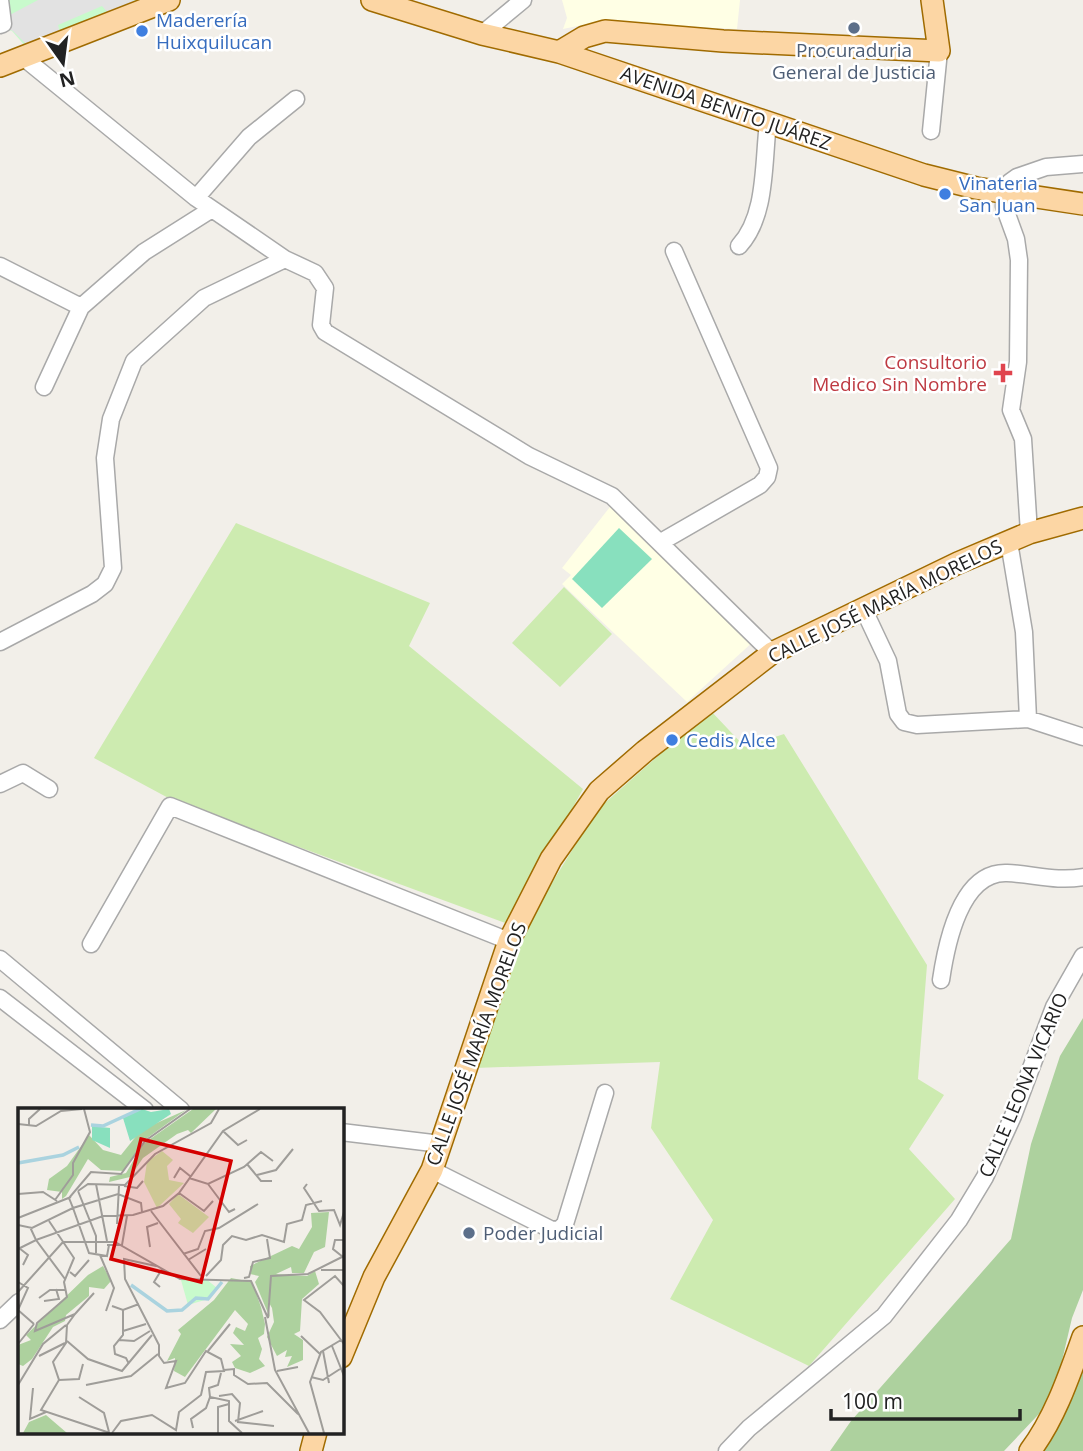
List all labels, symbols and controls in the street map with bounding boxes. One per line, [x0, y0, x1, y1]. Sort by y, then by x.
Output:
place label: Maderería Huixquilucan [156, 7, 272, 55]
marker: Procuraduria General de Justicia [846, 20, 862, 36]
marker: Maderería Huixquilucan [134, 23, 150, 39]
north arrow [28, 28, 98, 98]
place label: Procuraduria General de Justicia [772, 37, 936, 85]
street label: AVENIDA BENITO JUÁREZ [617, 60, 835, 156]
text: N [56, 65, 78, 94]
place label: Vinateria San Juan [959, 170, 1038, 218]
marker: Vinateria San Juan [937, 186, 953, 202]
place label: Consultorio Medico Sin Nombre [812, 349, 987, 397]
marker: Consultorio Medico Sin Nombre [993, 363, 1013, 383]
street label: CALLE JOSÉ MARÍA MORELOS [764, 533, 1006, 669]
place label: Cedis Alce [686, 727, 776, 753]
marker: Cedis Alce [664, 732, 680, 748]
street label: CALLE JOSÉ MARÍA MORELOS [420, 919, 532, 1169]
street label: CALLE LEONA VICARIO [972, 989, 1074, 1181]
inset map [18, 1108, 343, 1434]
place label: Poder Judicial [483, 1220, 603, 1246]
marker: Poder Judicial [461, 1225, 477, 1241]
scale bar [831, 1378, 1020, 1422]
text: 100 m [842, 1387, 903, 1415]

